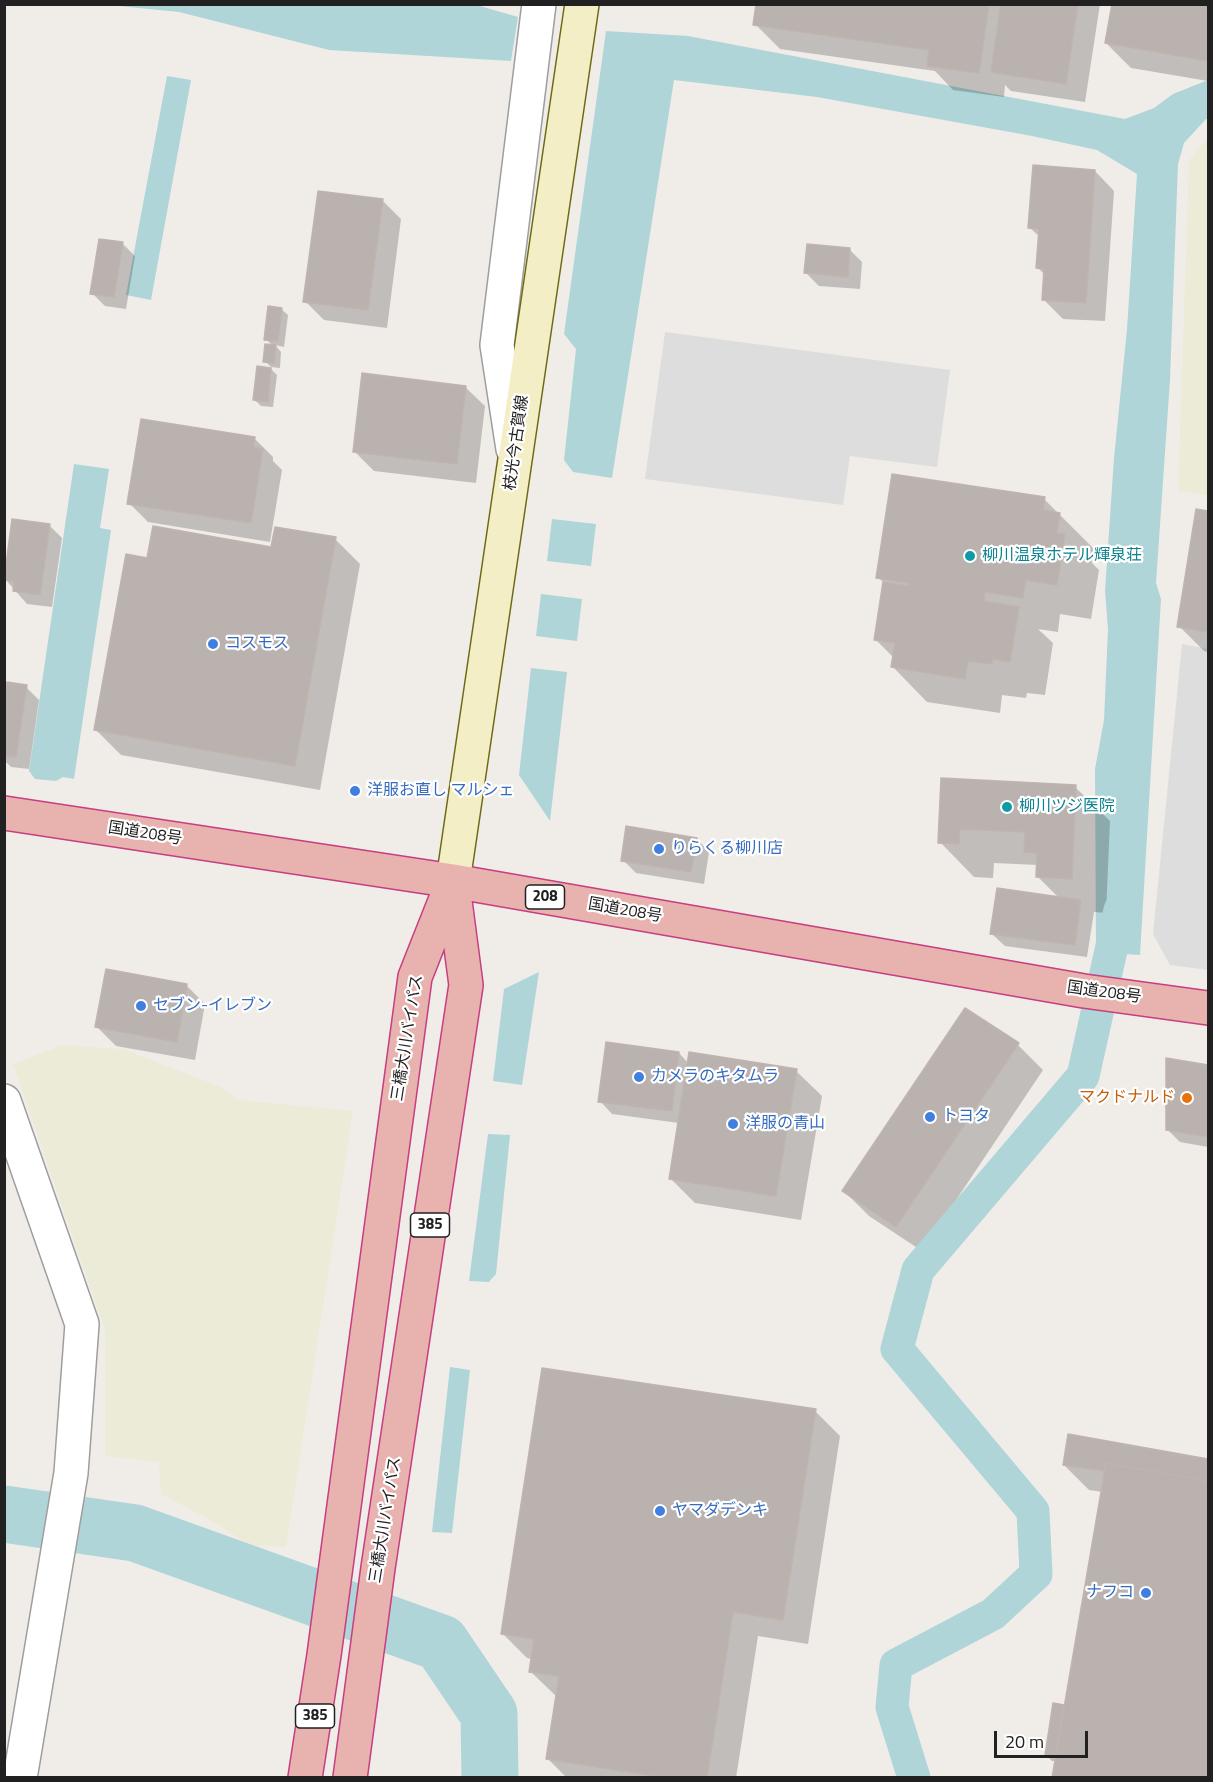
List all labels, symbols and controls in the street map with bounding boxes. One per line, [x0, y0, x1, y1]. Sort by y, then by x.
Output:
street label: 枝光今古賀線 [501, 394, 533, 492]
place label: 柳川温泉ホテル輝泉荘 [982, 546, 1142, 566]
marker: 柳川温泉ホテル輝泉荘 [963, 549, 977, 563]
place label: コスモス [225, 634, 289, 654]
marker: コスモス [206, 637, 220, 651]
place label: 洋服お直し マルシェ [367, 781, 515, 801]
marker: 洋服お直し マルシェ [348, 784, 362, 798]
place label: 柳川ツジ医院 [1019, 797, 1115, 817]
marker: 柳川ツジ医院 [1000, 800, 1014, 814]
street label: 国道208号 [107, 819, 183, 849]
place label: りらくる柳川店 [671, 839, 783, 859]
marker: りらくる柳川店 [652, 842, 666, 856]
road number: 208 [526, 885, 564, 909]
street label: 国道208号 [586, 895, 664, 927]
street label: 三橋大川バイパス [389, 973, 427, 1103]
street label: 国道208号 [1066, 978, 1142, 1008]
place label: セブン-イレブン [153, 996, 272, 1016]
marker: セブン-イレブン [134, 999, 148, 1013]
place label: カメラのキタムラ [651, 1067, 779, 1087]
marker: カメラのキタムラ [632, 1070, 646, 1084]
place label: マクドナルド [1079, 1088, 1175, 1108]
marker: マクドナルド [1180, 1091, 1194, 1105]
place label: トヨタ [942, 1107, 990, 1127]
marker: トヨタ [923, 1110, 937, 1124]
place label: 洋服の青山 [745, 1114, 825, 1134]
marker: 洋服の青山 [726, 1117, 740, 1131]
road number: 385 [410, 1213, 450, 1237]
street label: 三橋大川バイパス [367, 1455, 405, 1585]
place label: ヤマダデンキ [672, 1501, 768, 1521]
marker: ヤマダデンキ [653, 1504, 667, 1518]
place label: ナフコ [1086, 1583, 1134, 1603]
marker: ナフコ [1139, 1586, 1153, 1600]
road number: 385 [296, 1704, 334, 1728]
scale bar [997, 1719, 1092, 1757]
text: 20 m [1005, 1728, 1044, 1755]

